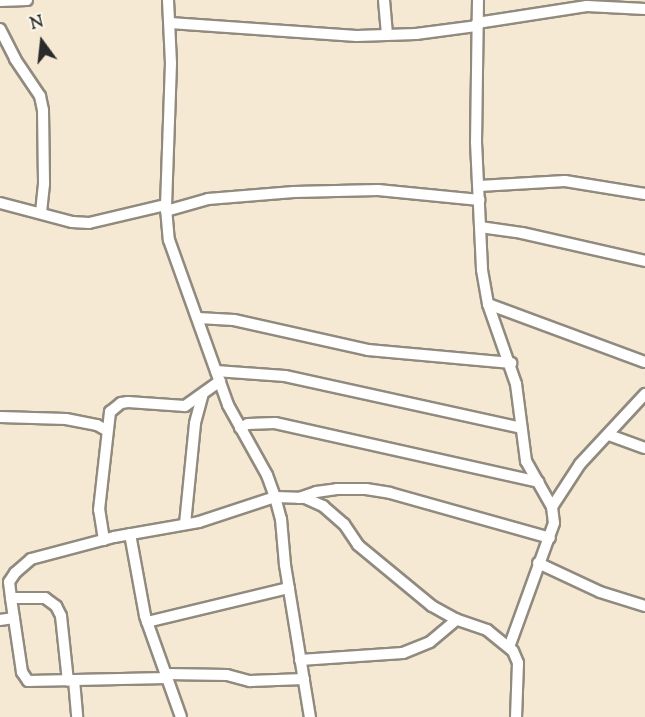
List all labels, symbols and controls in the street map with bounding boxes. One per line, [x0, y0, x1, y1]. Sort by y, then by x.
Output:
text: N [28, 11, 46, 37]
north arrow [12, 12, 72, 72]

